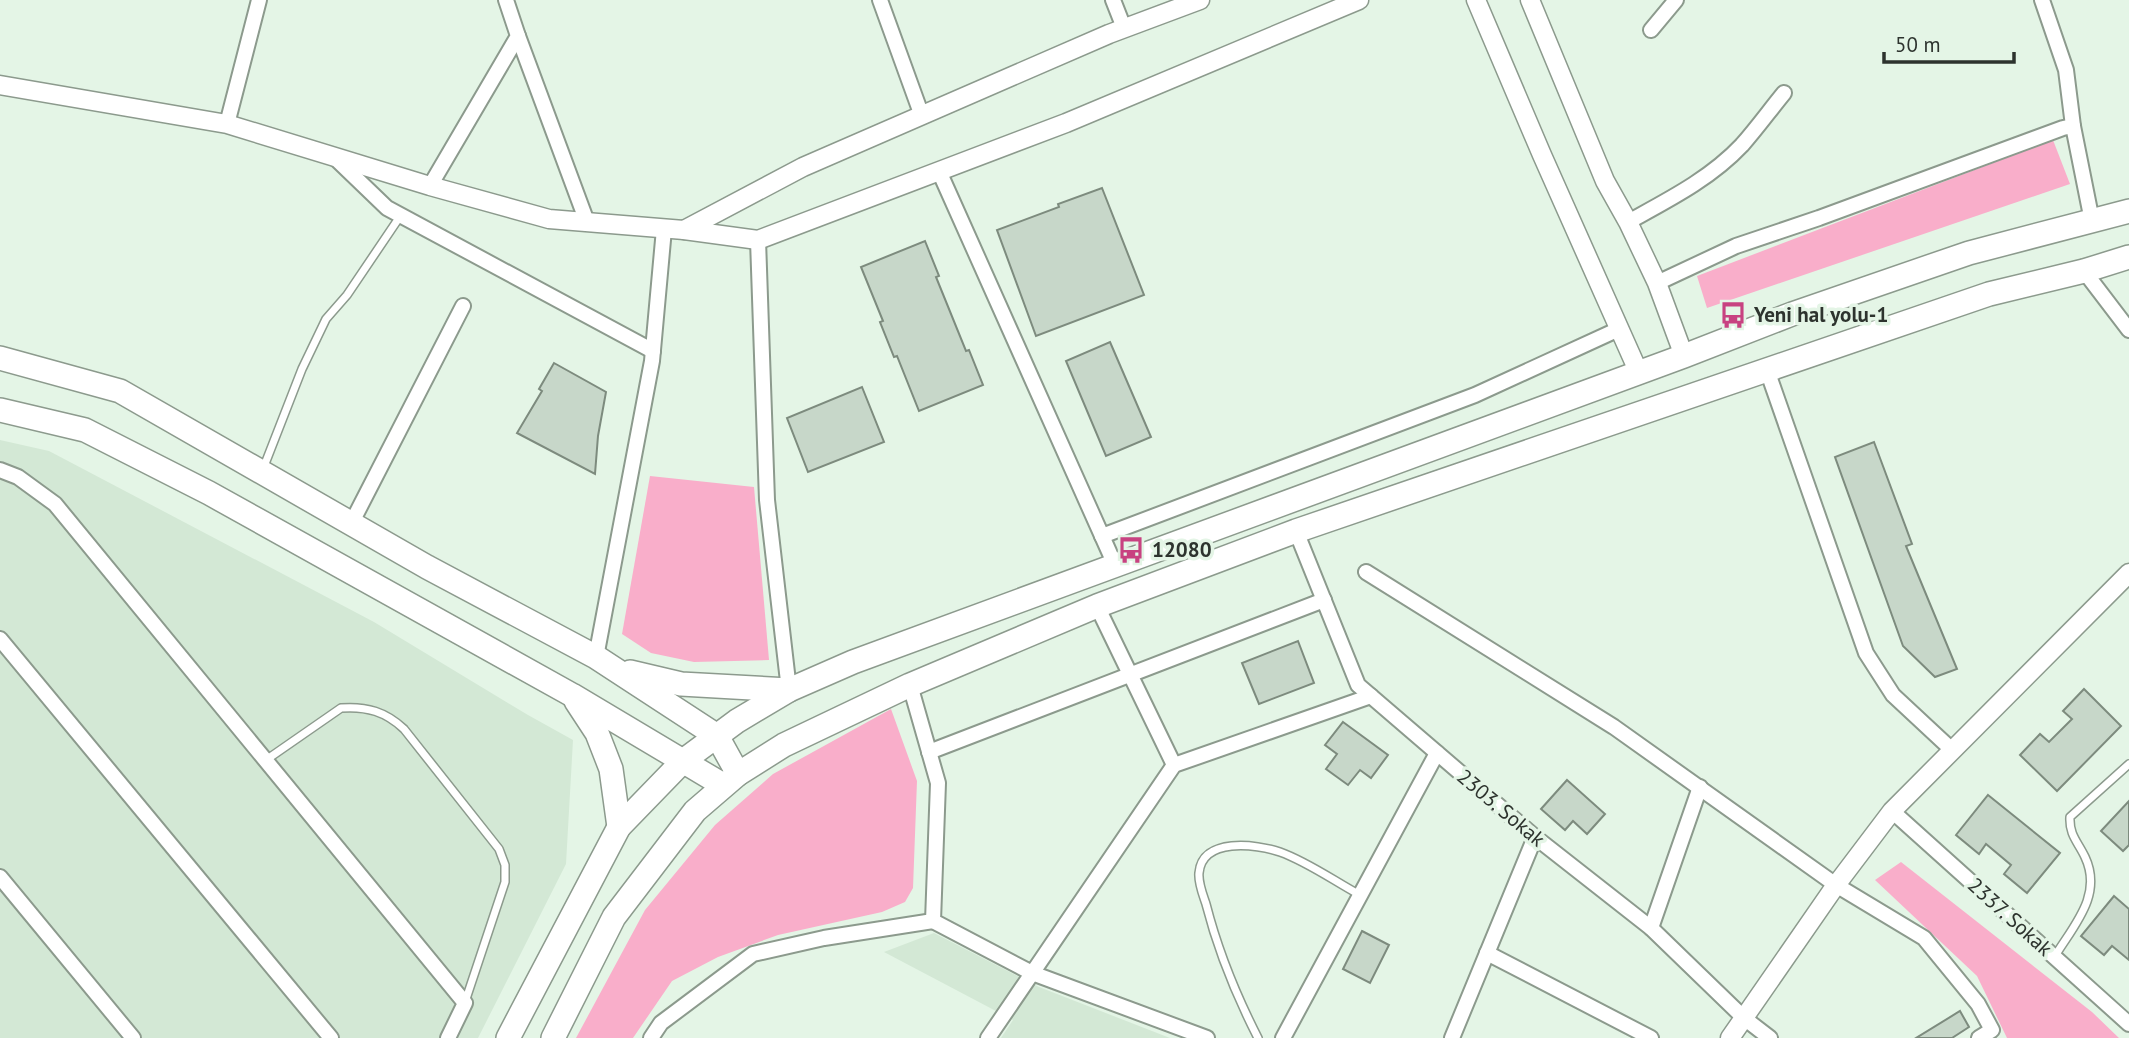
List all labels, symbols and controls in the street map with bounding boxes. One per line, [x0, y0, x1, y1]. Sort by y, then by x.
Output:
scale bar [1884, 21, 2014, 65]
text: 50 m [1895, 31, 1941, 58]
bus stop icon: Yeni hal yolu-1 [1718, 300, 1748, 330]
place label: Yeni hal yolu-1 [1753, 301, 1888, 328]
bus stop icon: 12080 [1116, 535, 1146, 565]
place label: 12080 [1152, 536, 1212, 563]
street label: 2303. Sokak [1452, 763, 1551, 852]
street label: 2337. Sokak [1962, 872, 2058, 962]

